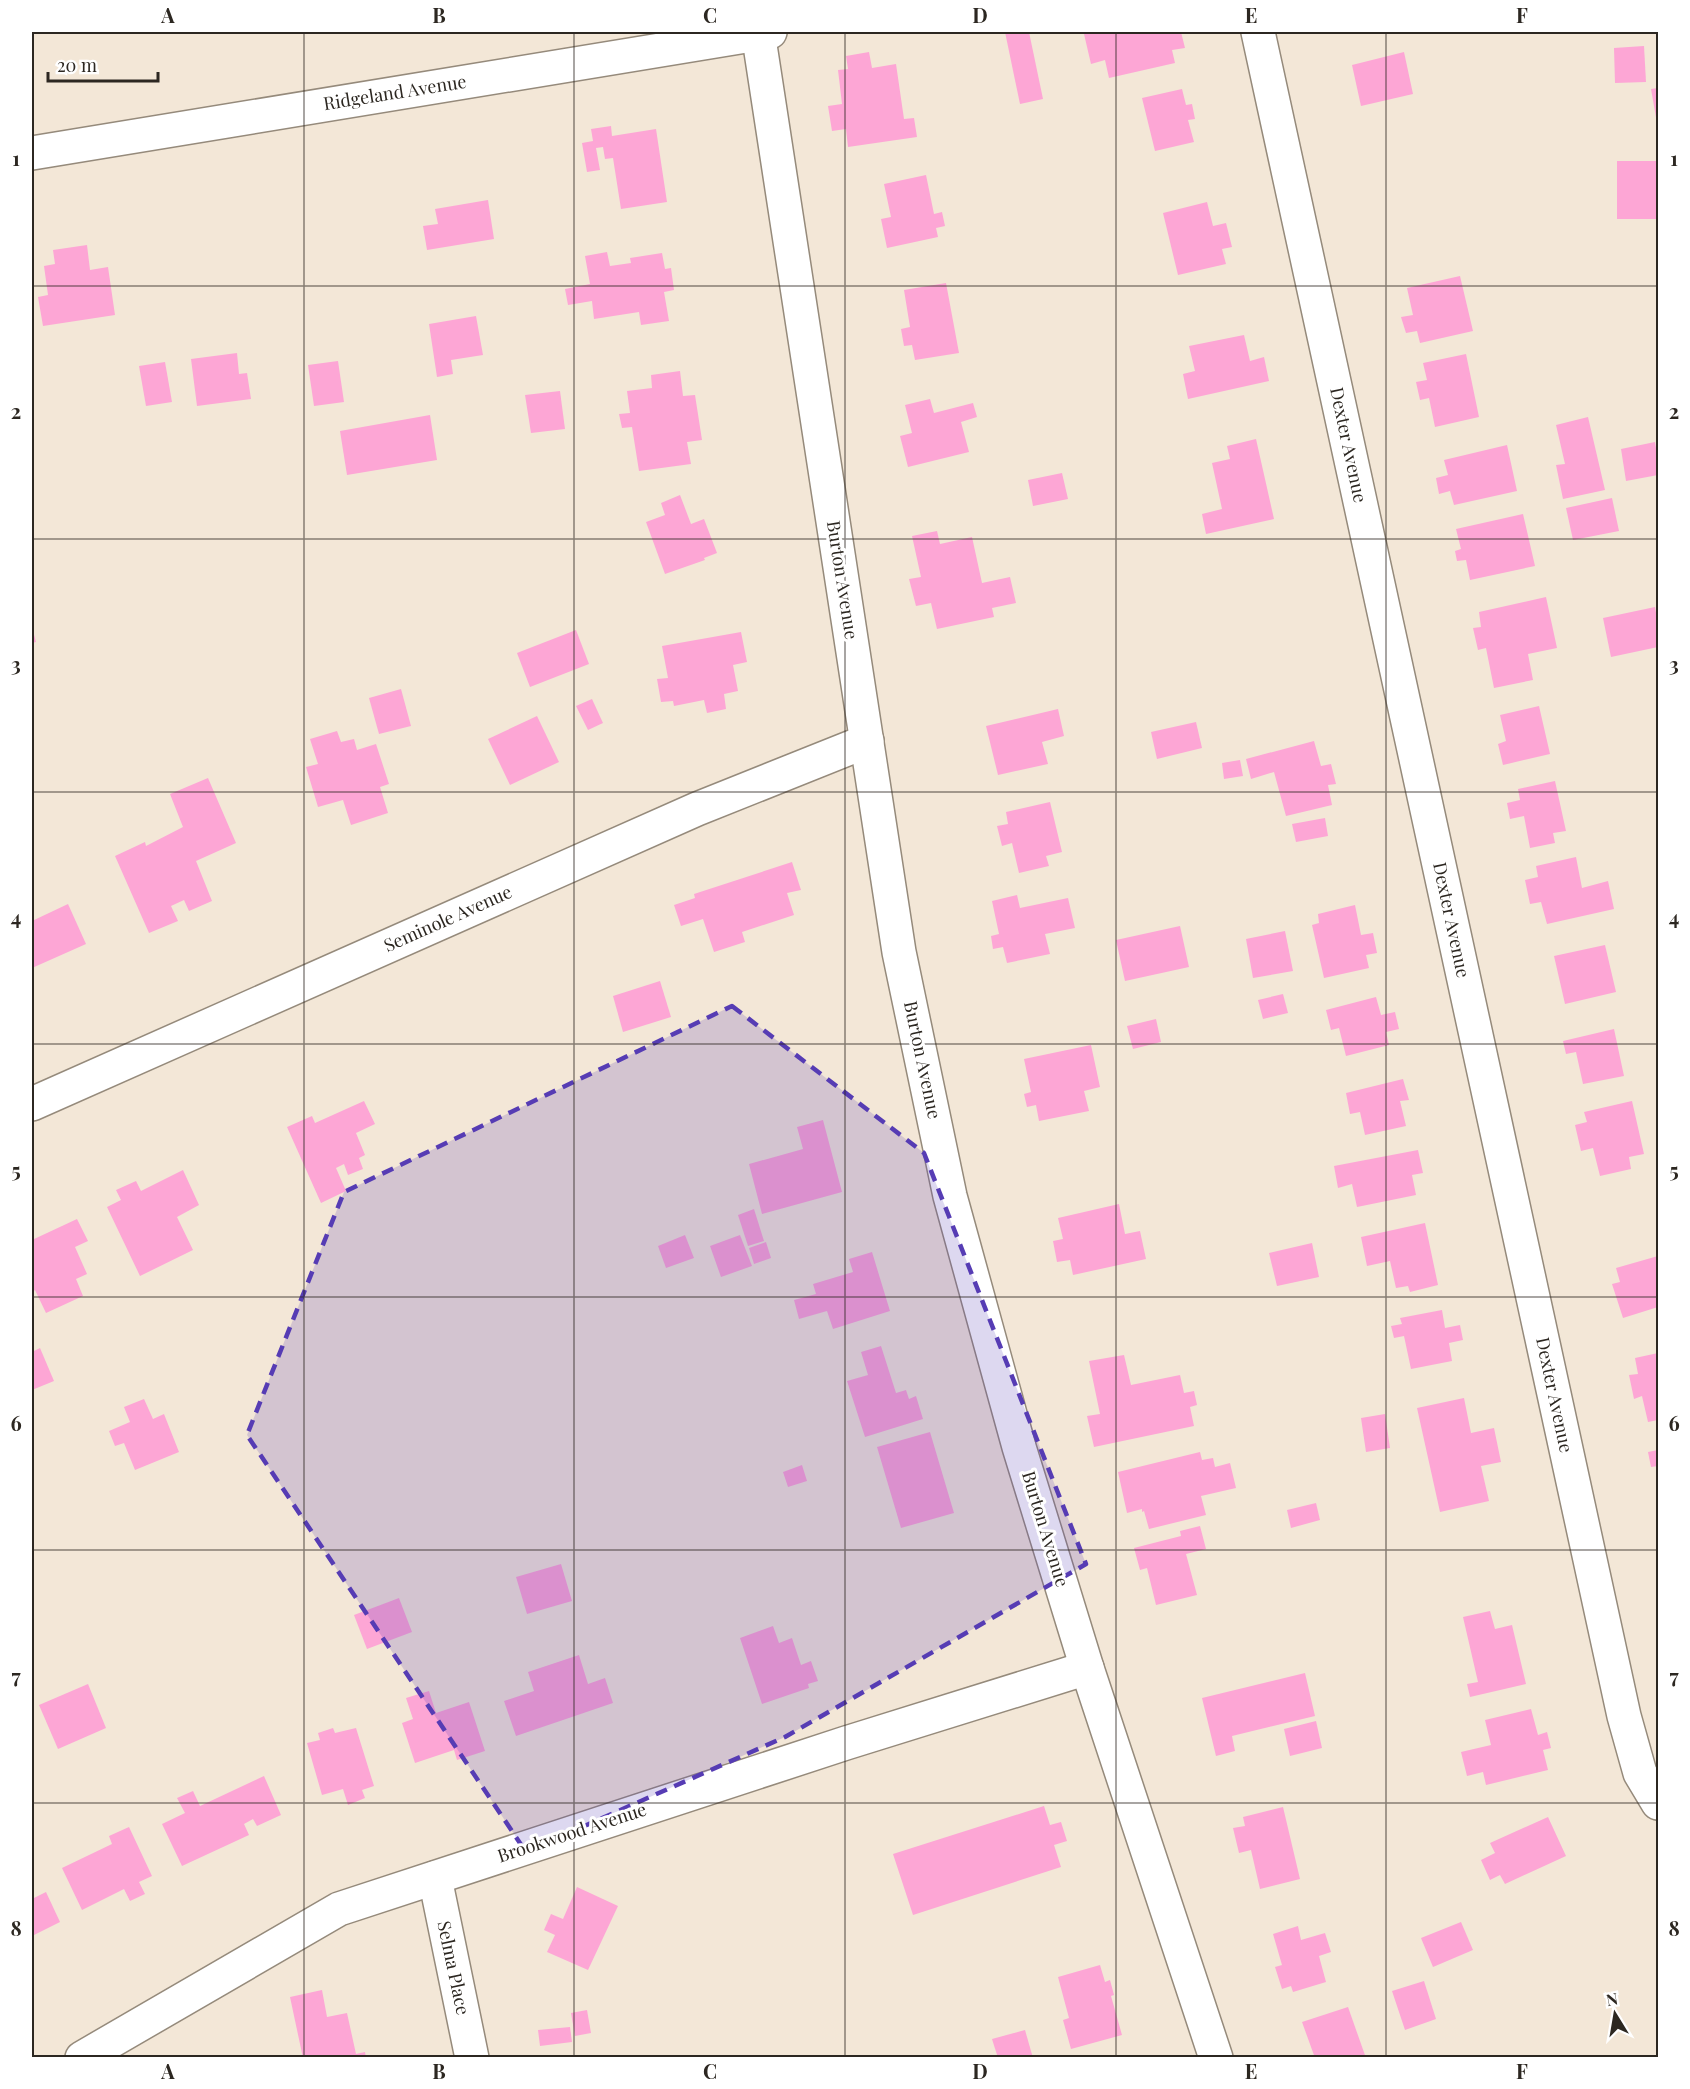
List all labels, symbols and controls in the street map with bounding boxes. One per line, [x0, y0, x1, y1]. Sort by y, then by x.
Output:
text: A [160, 1, 175, 28]
text: B [432, 1, 446, 28]
text: C [703, 1, 717, 28]
text: D [972, 1, 988, 28]
text: E [1245, 1, 1257, 28]
text: F [1516, 1, 1528, 28]
scale bar [48, 45, 158, 83]
text: 20 m [57, 53, 97, 77]
street label: Ridgeland Avenue [322, 69, 468, 115]
text: 1 [12, 144, 20, 171]
text: 1 [1670, 144, 1678, 171]
street label: Dexter Avenue [1325, 385, 1373, 505]
text: 2 [11, 397, 21, 424]
text: 2 [1669, 397, 1679, 424]
street label: Burton Avenue [822, 519, 864, 641]
text: 3 [11, 650, 21, 677]
text: 3 [1669, 650, 1679, 677]
street label: Dexter Avenue [1428, 860, 1476, 980]
street label: Seminole Avenue [380, 879, 515, 957]
text: 4 [11, 903, 21, 930]
text: 4 [1669, 903, 1679, 930]
street label: Burton Avenue [899, 999, 947, 1121]
text: 5 [11, 1156, 21, 1183]
text: 5 [1669, 1156, 1679, 1183]
street label: Dexter Avenue [1531, 1335, 1579, 1455]
text: 6 [10, 1409, 22, 1436]
text: 6 [1668, 1409, 1680, 1436]
street label: Burton Avenue [1017, 1468, 1075, 1590]
text: 7 [11, 1662, 21, 1689]
text: 7 [1669, 1662, 1679, 1689]
street label: Brookwood Avenue [494, 1797, 649, 1867]
text: 8 [10, 1914, 22, 1941]
text: 8 [1668, 1914, 1680, 1941]
street label: Selma Place [432, 1919, 476, 2017]
north arrow [1585, 1984, 1645, 2044]
text: N [1604, 1987, 1620, 2010]
text: A [160, 2057, 175, 2084]
text: B [432, 2057, 446, 2084]
text: C [703, 2057, 717, 2084]
text: D [972, 2057, 988, 2084]
text: E [1245, 2057, 1257, 2084]
text: F [1516, 2057, 1528, 2084]

